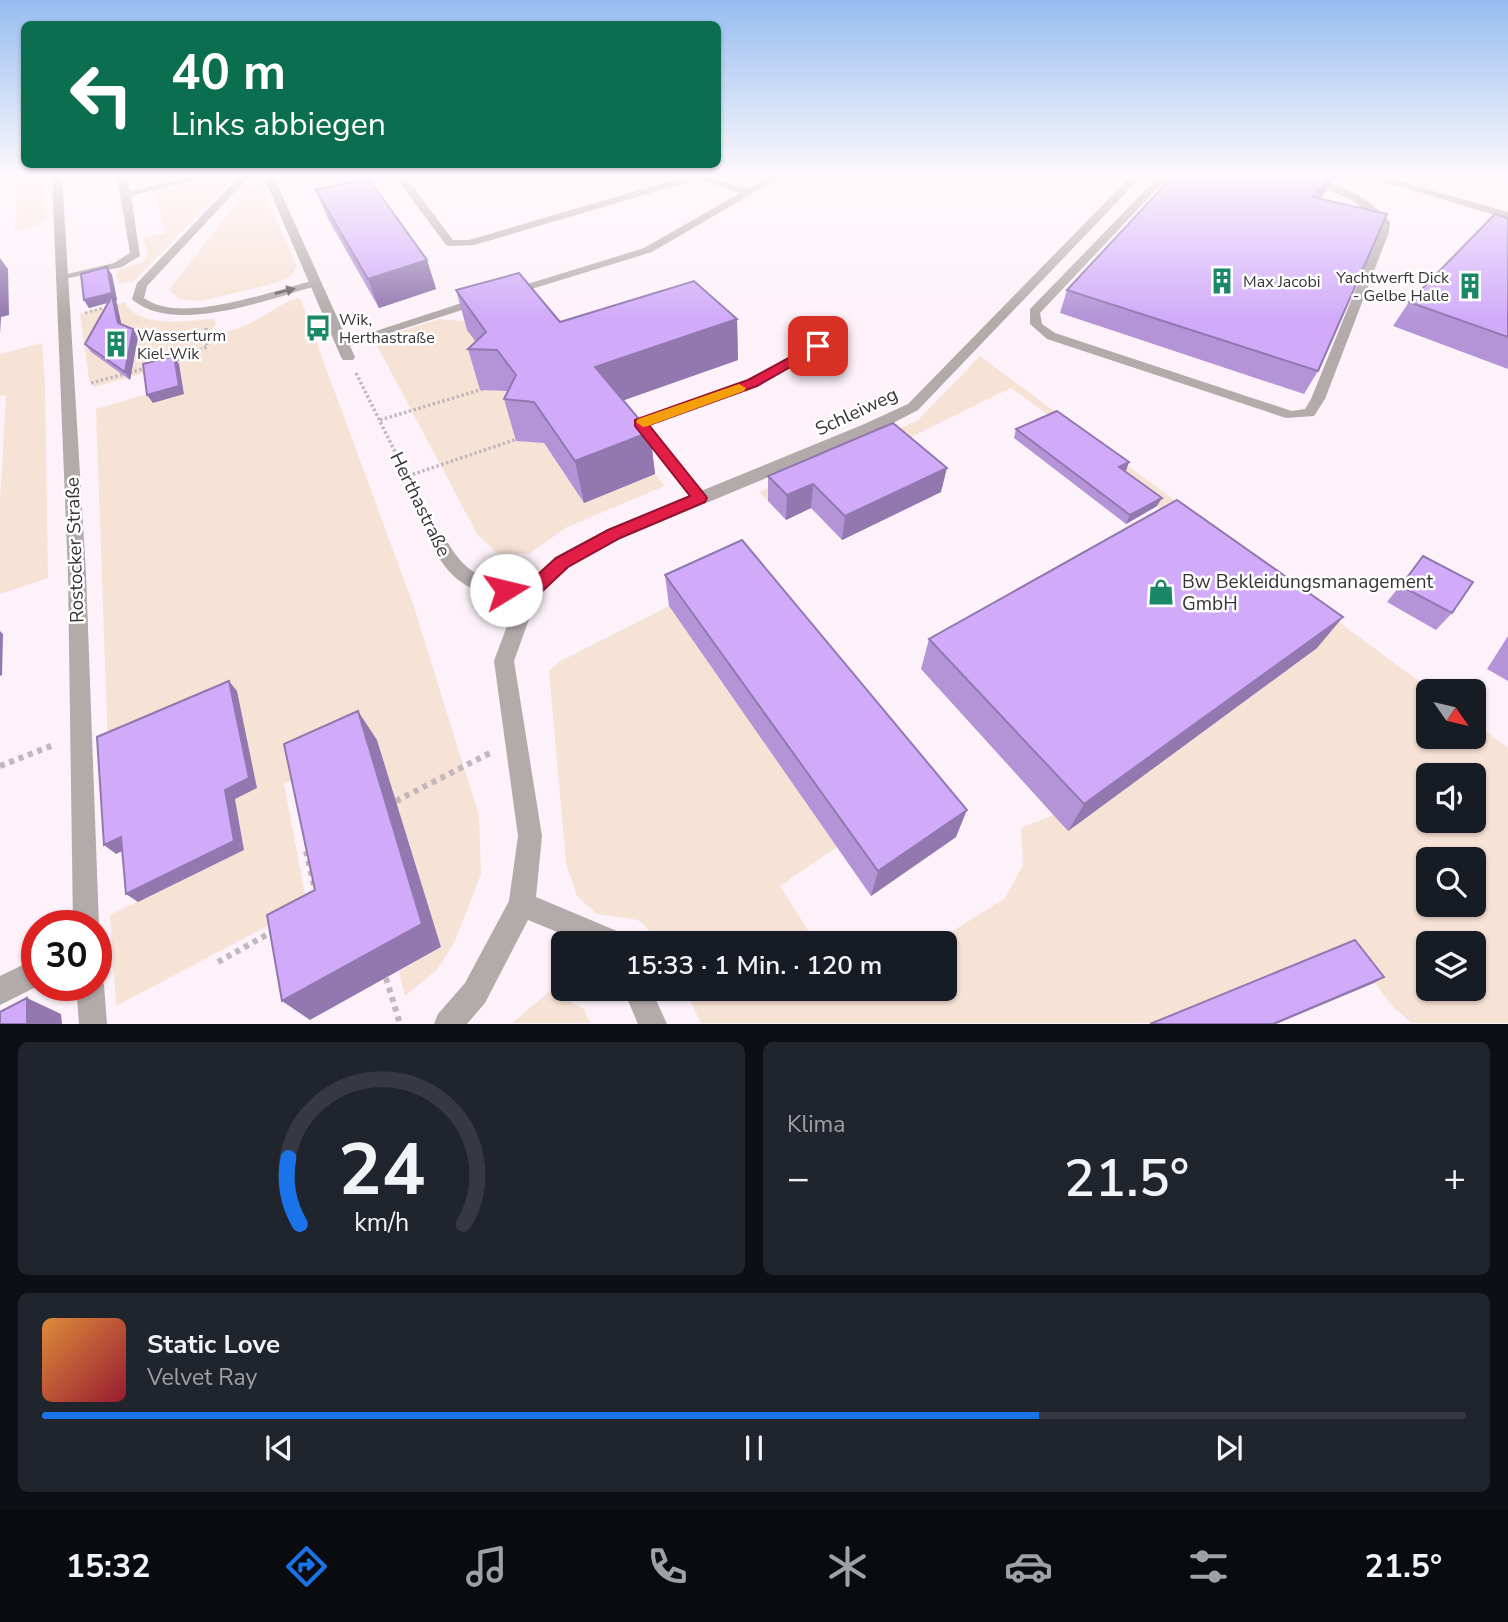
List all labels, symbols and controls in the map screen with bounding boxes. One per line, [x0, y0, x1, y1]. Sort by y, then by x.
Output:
text: 40 m [171, 39, 286, 106]
icon: left [56, 49, 147, 140]
text: Links abbiegen [171, 103, 386, 146]
building icon: Max Jacobi [1207, 266, 1237, 296]
place label: Yachtwerft Dick - Gelbe Halle [1335, 267, 1450, 307]
place label: Max Jacobi [1243, 271, 1321, 293]
building icon: Yachtwerft Dick - Gelbe Halle [1455, 271, 1485, 301]
one-way arrow [274, 285, 296, 296]
place label: Wik, Herthastraße [339, 309, 435, 349]
bus stop icon: Wik, Herthastraße [303, 313, 333, 343]
pin [788, 316, 848, 376]
place label: Wasserturm Kiel-Wik [137, 325, 226, 365]
icon: arrive [799, 327, 837, 365]
building icon: Wasserturm Kiel-Wik [101, 329, 131, 359]
street label: Schleiweg [811, 381, 902, 442]
street label: Herthastraße [384, 448, 457, 561]
street label: Rostocker Straße [59, 477, 91, 623]
position arrow [469, 553, 543, 627]
place label: Bw Bekleidungsmanagement GmbH [1182, 569, 1434, 617]
shop icon: Bw Bekleidungsmanagement GmbH [1146, 577, 1176, 607]
north arrow [1416, 679, 1486, 749]
map controls [1416, 679, 1486, 1001]
button: sound [1416, 763, 1486, 833]
button: search [1416, 847, 1486, 917]
speed limit sign: 30 [21, 910, 112, 1001]
button: layers [1416, 931, 1486, 1001]
text: 15:33 · 1 Min. · 120 m [626, 948, 882, 983]
text: Klima [787, 1109, 845, 1140]
text: 24 [338, 1121, 425, 1221]
text: 21.5° [1064, 1143, 1189, 1214]
text: − [787, 1153, 810, 1204]
text: + [1443, 1153, 1466, 1204]
text: km/h [354, 1206, 409, 1240]
text: Static Love [147, 1327, 280, 1362]
text: Velvet Ray [147, 1362, 257, 1393]
icon: previous [260, 1429, 298, 1467]
icon: pause [735, 1429, 773, 1467]
icon: next [1210, 1429, 1248, 1467]
icon: directions [282, 1542, 331, 1591]
icon: music [462, 1542, 511, 1591]
icon: phone [643, 1542, 692, 1591]
icon: climate [823, 1542, 872, 1591]
icon: car [1004, 1542, 1053, 1591]
icon: filters [1184, 1542, 1233, 1591]
text: 15:32 [66, 1545, 150, 1588]
text: 21.5° [1365, 1545, 1442, 1588]

